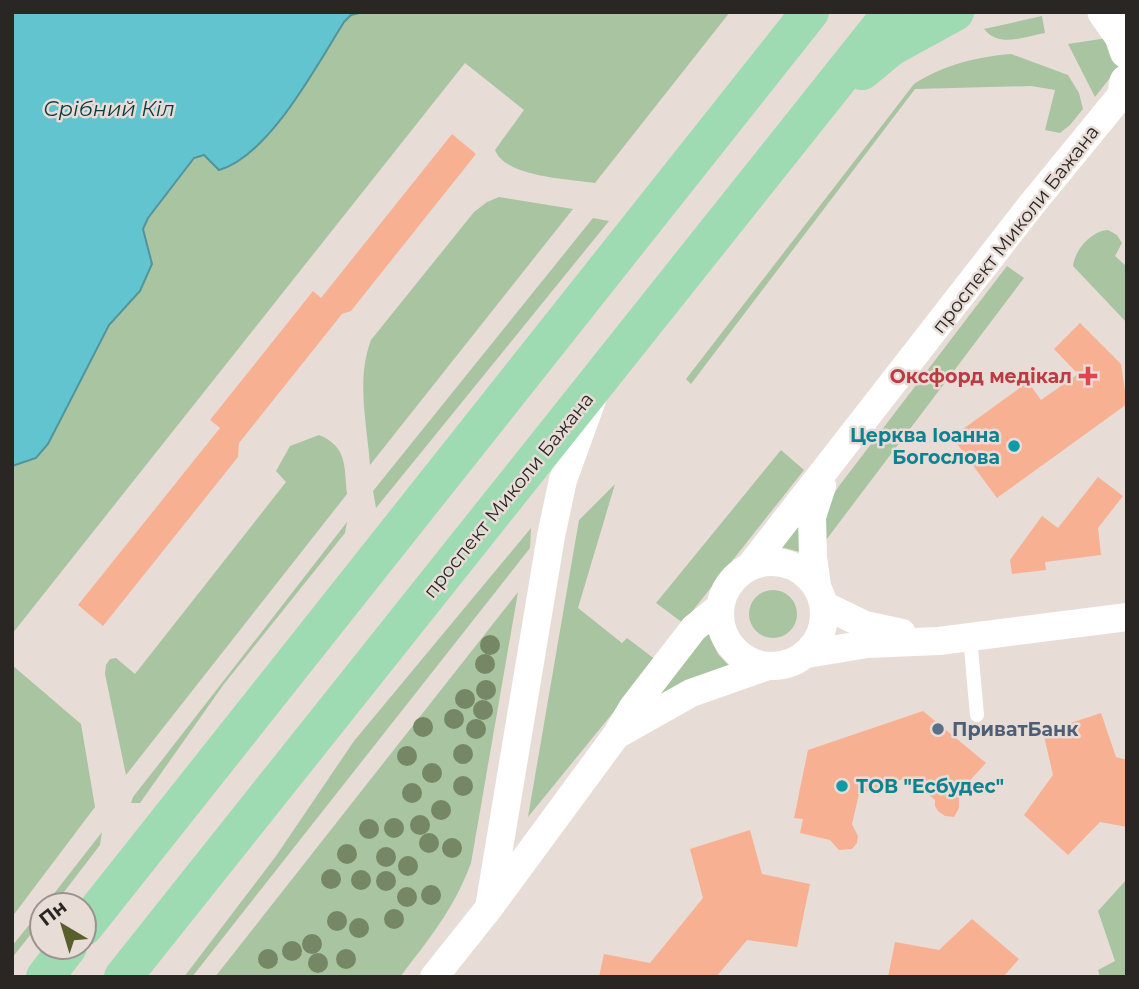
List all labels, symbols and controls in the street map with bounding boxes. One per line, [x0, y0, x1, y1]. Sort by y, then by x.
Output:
water label: Срібний Кіл [43, 96, 175, 121]
street label: проспект Миколи Бажана [927, 121, 1104, 338]
place label: Оксфорд медікал [890, 365, 1072, 388]
marker: Оксфорд медікал [1078, 366, 1098, 386]
street label: проспект Миколи Бажана [418, 388, 598, 603]
place label: Церква Іоанна Богослова [850, 424, 1000, 469]
marker: Церква Іоанна Богослова [1006, 438, 1022, 454]
place label: ПриватБанк [952, 718, 1079, 741]
marker: ПриватБанк [930, 721, 946, 737]
place label: ТОВ "Есбудес" [856, 775, 1004, 798]
marker: ТОВ "Есбудес" [834, 778, 850, 794]
north arrow [28, 891, 98, 961]
text: Пн [34, 895, 71, 931]

